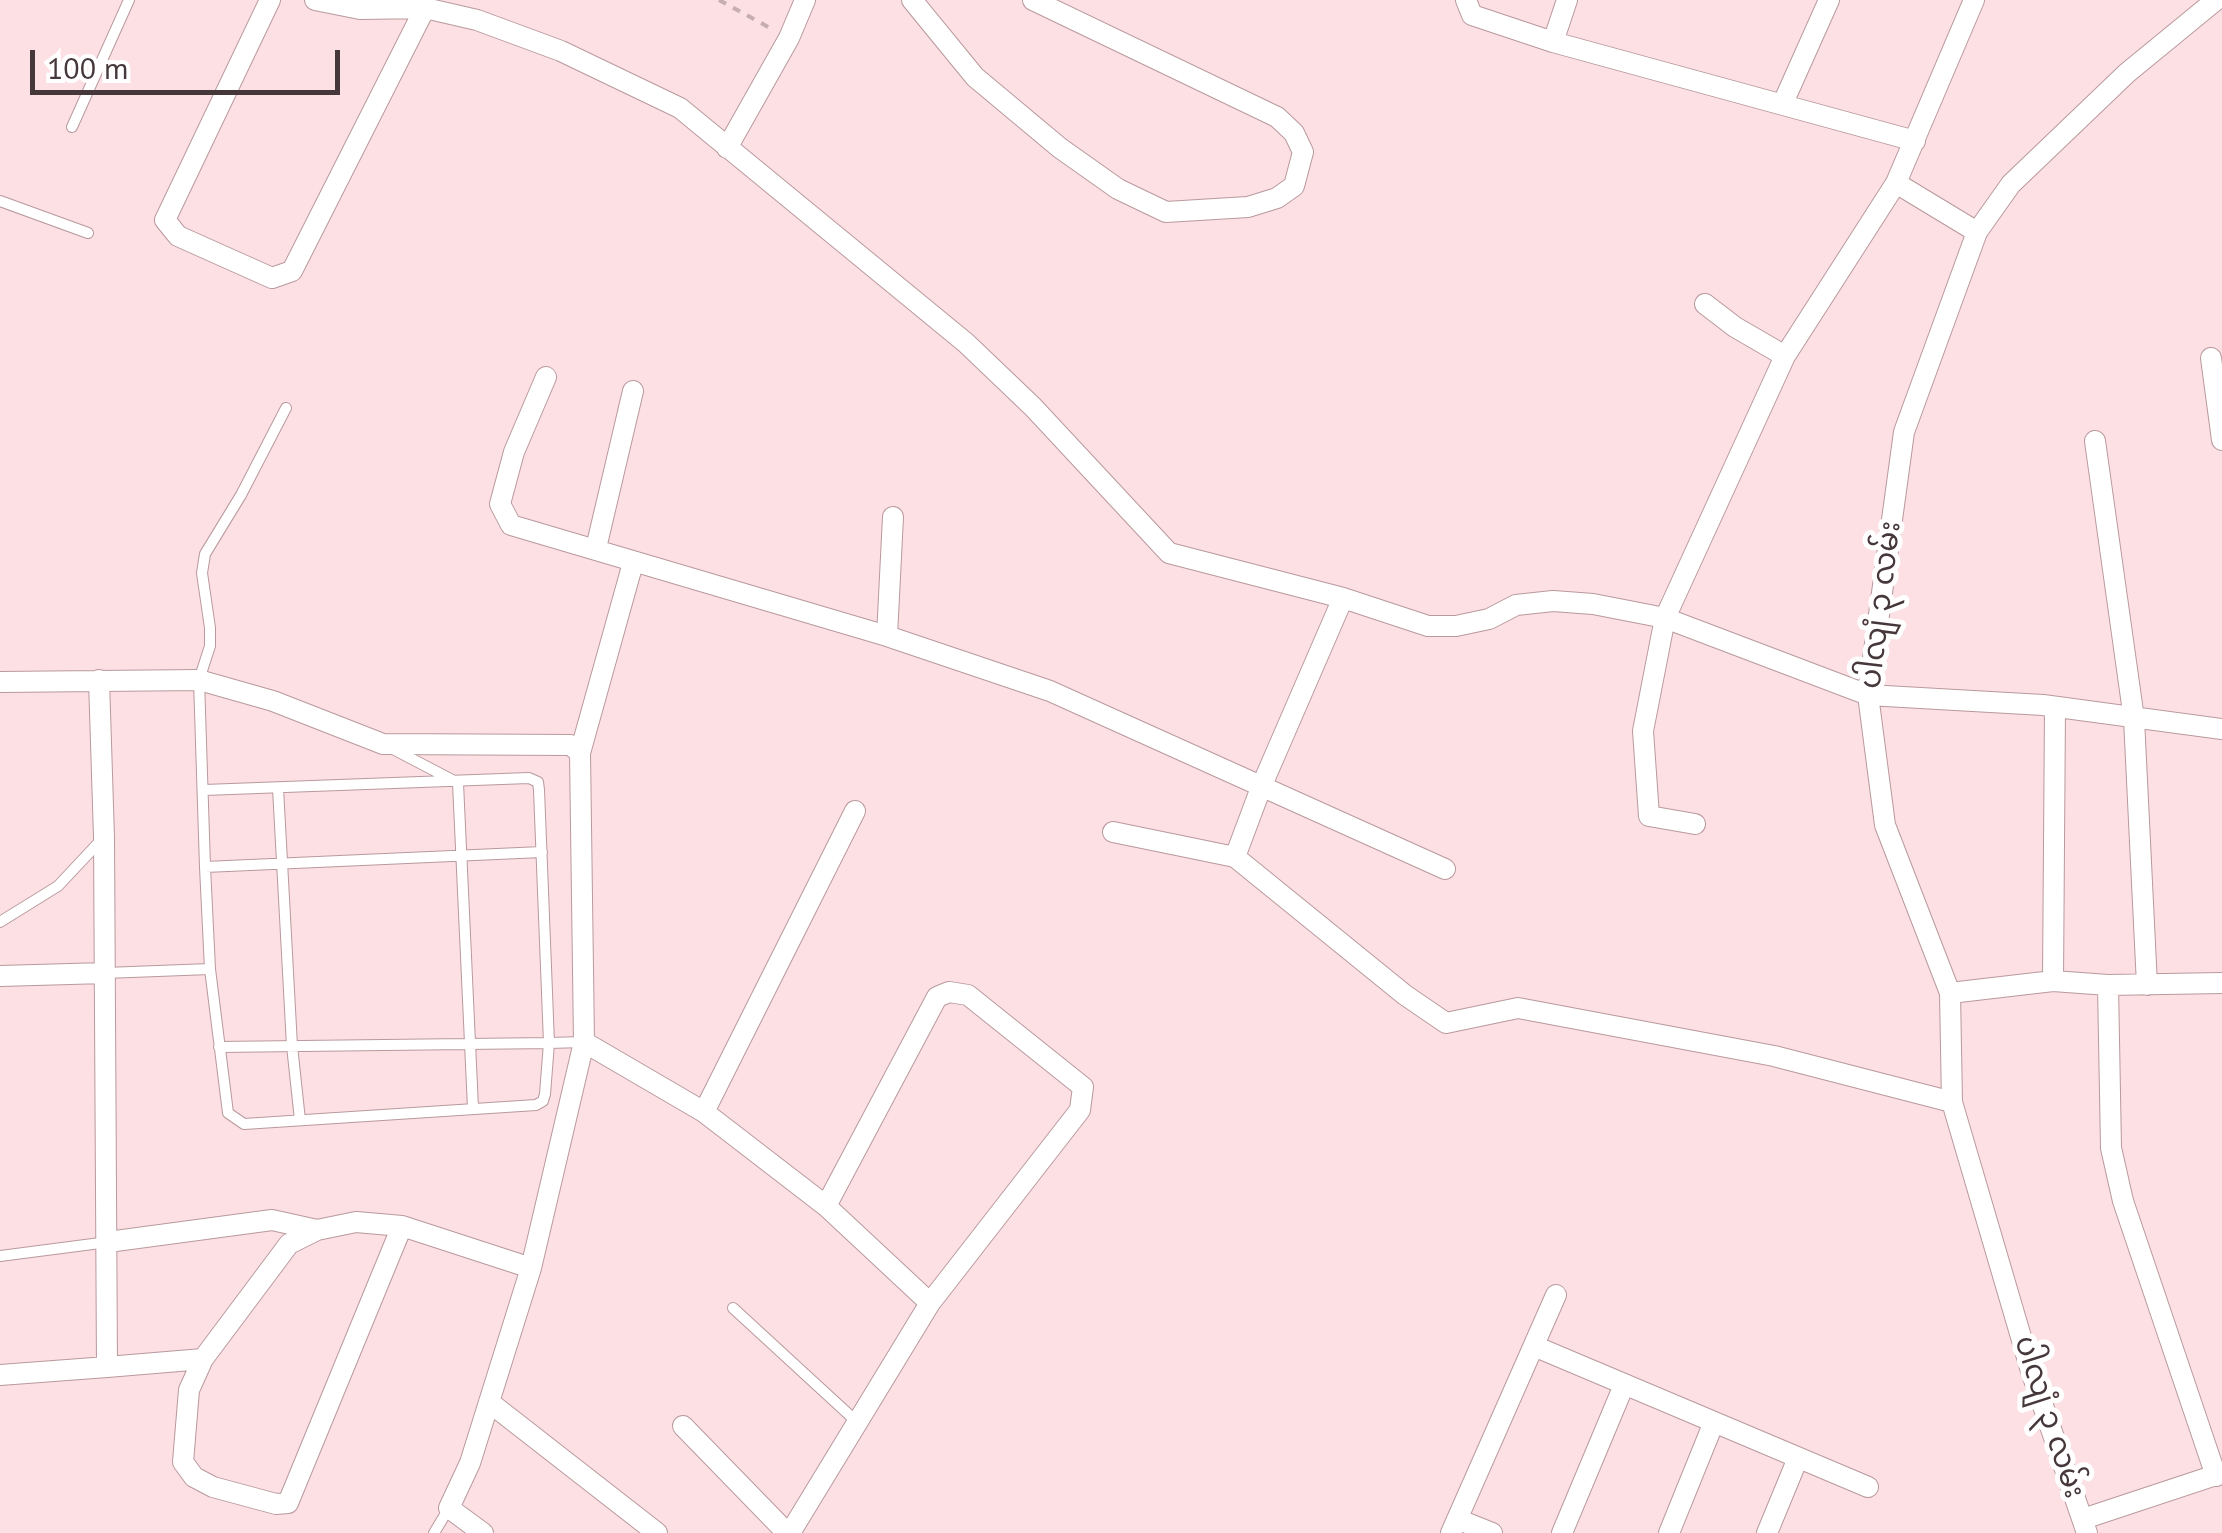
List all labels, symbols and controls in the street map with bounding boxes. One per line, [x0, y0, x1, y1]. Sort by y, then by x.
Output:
scale bar [35, 30, 345, 92]
text: 100 m [47, 48, 128, 87]
street label: ပါလျံ ၃ လမ်း [1853, 519, 1909, 691]
street label: ပါလျံ ၃ လမ်း [2006, 1331, 2092, 1503]

